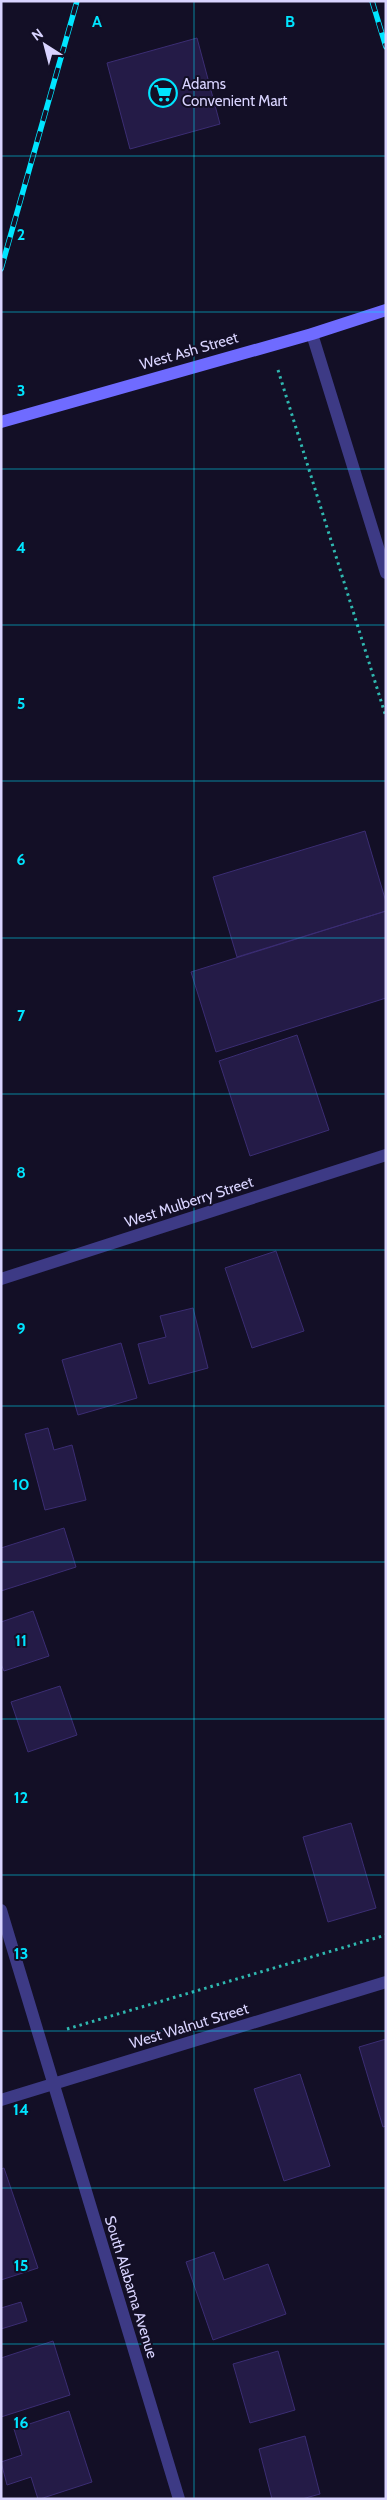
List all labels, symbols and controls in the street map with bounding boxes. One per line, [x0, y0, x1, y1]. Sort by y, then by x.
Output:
text: A [92, 12, 102, 31]
text: B [285, 12, 295, 31]
north arrow [20, 20, 70, 70]
text: N [28, 24, 47, 45]
place label: Adams Convenient Mart [182, 75, 287, 110]
supermarket icon: Adams Convenient Mart [148, 78, 178, 108]
text: 2 [17, 225, 25, 244]
street label: West Ash Street [138, 328, 240, 374]
text: 3 [17, 381, 25, 400]
text: 4 [16, 538, 26, 557]
text: 5 [17, 694, 25, 713]
text: 6 [17, 850, 26, 869]
text: 7 [17, 1006, 26, 1025]
text: 8 [16, 1163, 26, 1182]
street label: West Mulberry Street [122, 1173, 256, 1231]
text: 9 [17, 1319, 26, 1338]
text: 10 [12, 1475, 30, 1494]
text: 11 [15, 1631, 27, 1650]
text: 12 [14, 1788, 28, 1807]
text: 13 [14, 1944, 28, 1963]
street label: West Walnut Street [127, 1999, 251, 2053]
text: 14 [13, 2100, 29, 2119]
street label: South Alabama Avenue [101, 2214, 161, 2361]
text: 15 [14, 2256, 28, 2275]
text: 16 [14, 2413, 28, 2432]

